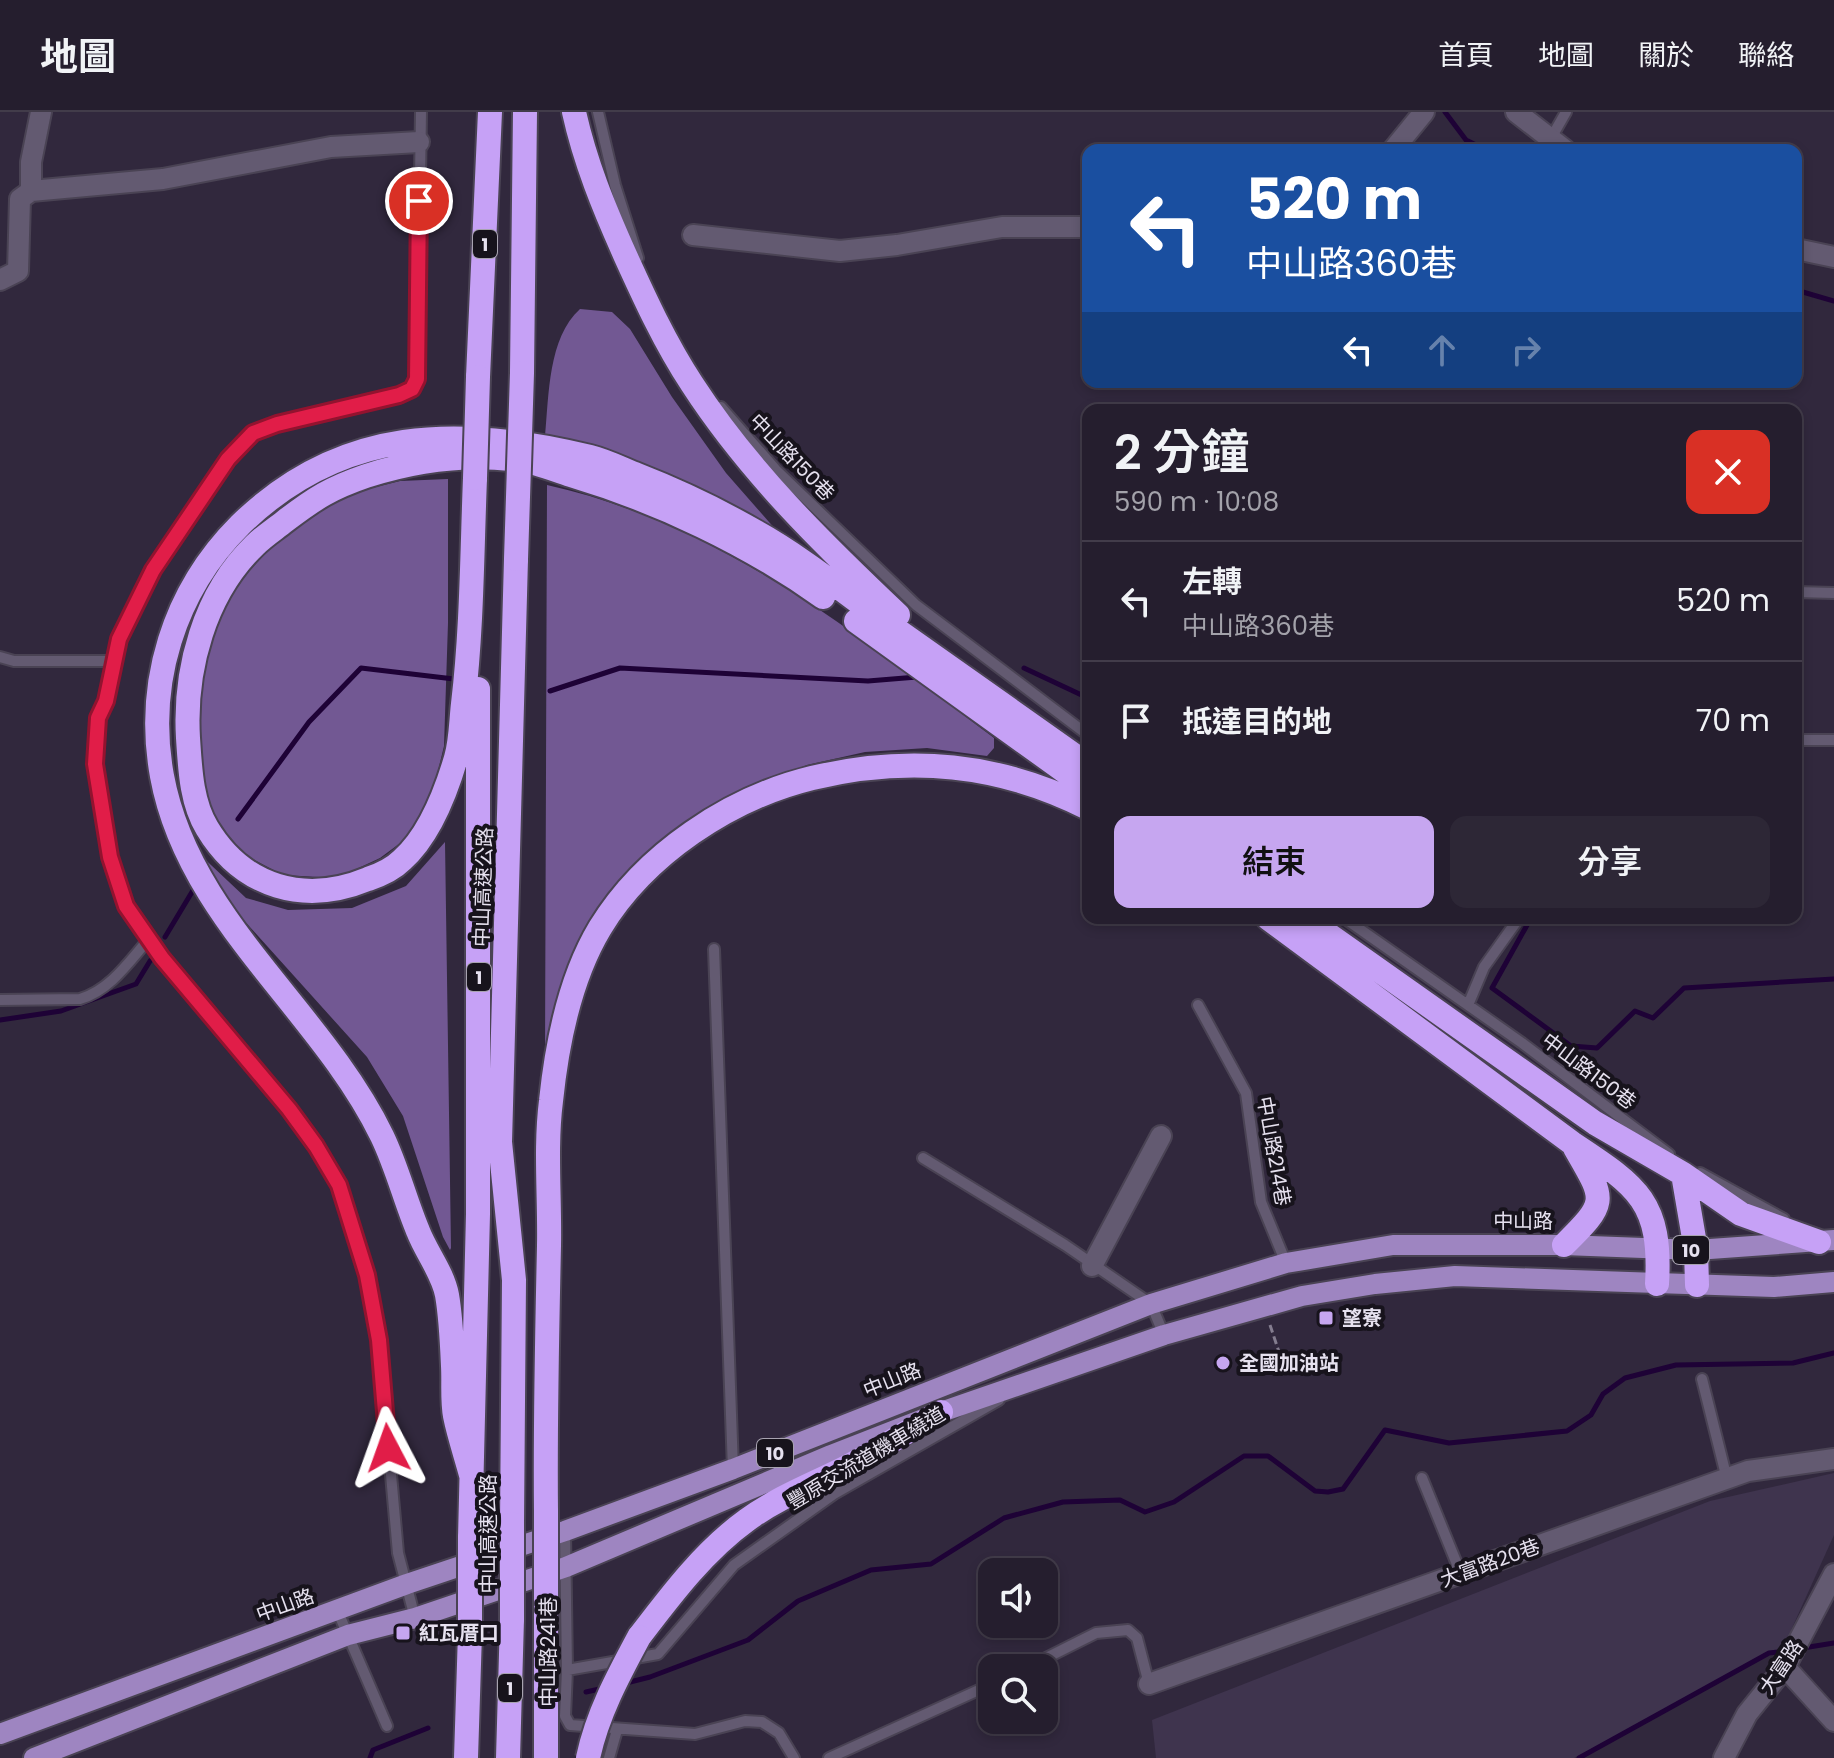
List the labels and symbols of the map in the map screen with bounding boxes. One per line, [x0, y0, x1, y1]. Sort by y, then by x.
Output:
pin [385, 167, 453, 235]
road number: 1 [473, 230, 497, 258]
street label: 中山路150巷 [743, 407, 841, 507]
street label: 中山高速公路 [467, 827, 499, 947]
road number: 1 [467, 963, 491, 991]
street label: 中山路150巷 [1536, 1026, 1642, 1116]
street label: 中山路214巷 [1251, 1094, 1297, 1208]
street label: 中山路 [1493, 1207, 1553, 1235]
road number: 10 [1673, 1236, 1709, 1264]
place label: 望寮 [1342, 1304, 1382, 1332]
marker: 望寮 [1317, 1309, 1335, 1327]
place label: 全國加油站 [1239, 1349, 1339, 1377]
marker: 全國加油站 [1214, 1354, 1232, 1372]
street label: 中山路 [859, 1356, 925, 1404]
street label: 豐原交流道機車繞道 [782, 1400, 950, 1516]
position arrow [346, 1406, 430, 1490]
road number: 10 [757, 1439, 793, 1467]
street label: 中山高速公路 [474, 1474, 502, 1594]
street label: 大富路20巷 [1436, 1532, 1544, 1594]
street label: 中山路 [252, 1582, 318, 1628]
street label: 中山路241巷 [534, 1597, 562, 1707]
place label: 紅瓦厝口 [419, 1619, 499, 1647]
marker: 紅瓦厝口 [394, 1624, 412, 1642]
street label: 大富路 [1753, 1634, 1809, 1700]
road number: 1 [498, 1674, 522, 1702]

